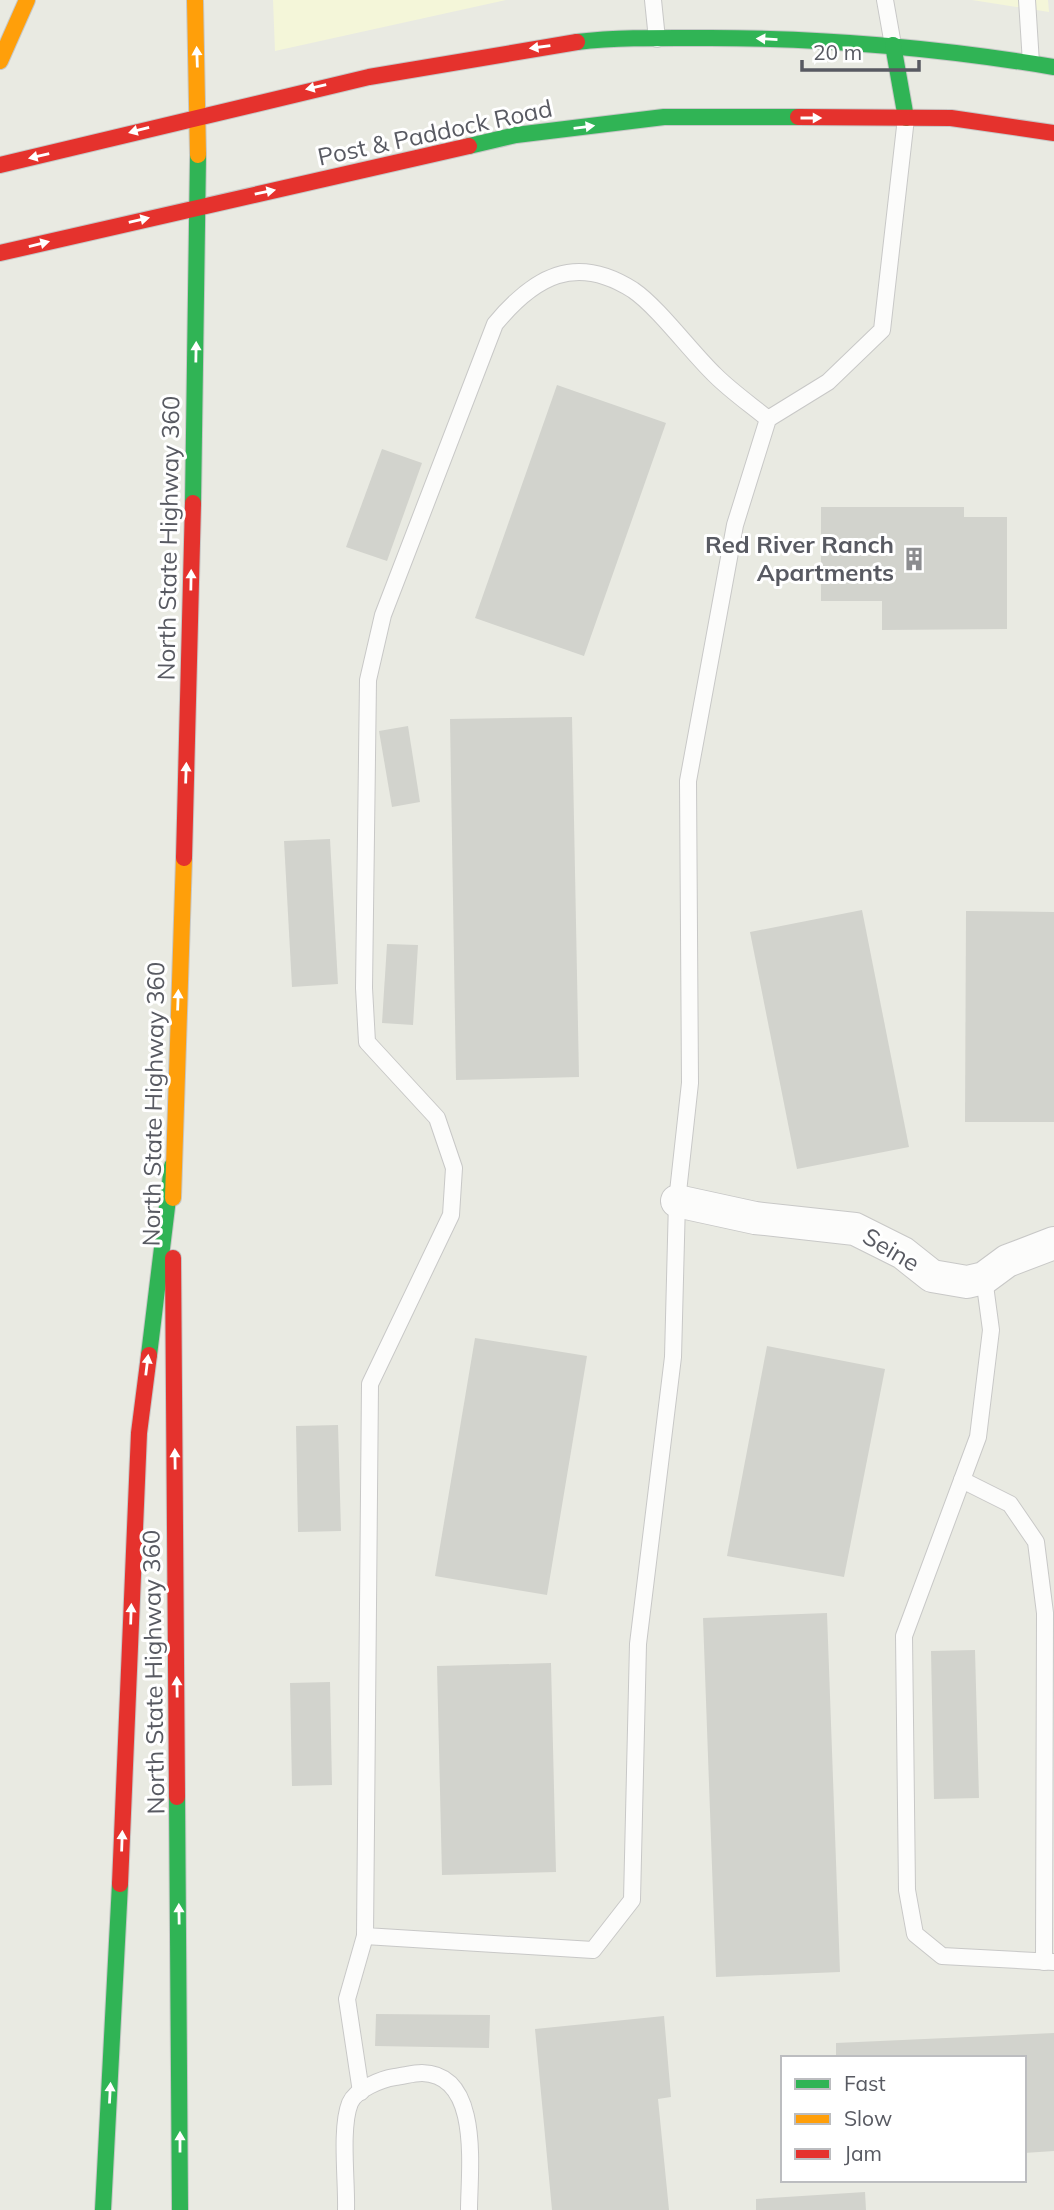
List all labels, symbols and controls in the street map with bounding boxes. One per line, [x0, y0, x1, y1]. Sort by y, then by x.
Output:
scale bar [802, 28, 919, 72]
one-way arrow [756, 33, 778, 44]
text: 20 m [813, 39, 862, 65]
one-way arrow [529, 42, 551, 53]
one-way arrow [192, 46, 203, 68]
one-way arrow [305, 82, 327, 93]
street label: Post & Paddock Road [315, 93, 555, 172]
one-way arrow [800, 112, 822, 124]
one-way arrow [573, 121, 595, 132]
one-way arrow [128, 125, 150, 136]
one-way arrow [28, 151, 50, 162]
one-way arrow [255, 186, 277, 197]
one-way arrow [128, 214, 150, 225]
one-way arrow [28, 238, 50, 249]
one-way arrow [190, 341, 202, 363]
street label: North State Highway 360 [151, 395, 185, 681]
place label: Red River Ranch Apartments [705, 529, 894, 587]
building icon: Red River Ranch Apartments [900, 545, 928, 573]
one-way arrow [186, 568, 197, 590]
one-way arrow [180, 761, 191, 783]
street label: North State Highway 360 [136, 961, 170, 1247]
one-way arrow [172, 989, 184, 1011]
street label: Seine [858, 1221, 925, 1278]
one-way arrow [142, 1354, 153, 1376]
one-way arrow [169, 1448, 181, 1470]
street label: North State Highway 360 [136, 1529, 170, 1815]
one-way arrow [126, 1603, 137, 1625]
one-way arrow [171, 1676, 183, 1698]
one-way arrow [116, 1830, 127, 1852]
one-way arrow [174, 1903, 185, 1925]
legend [781, 2056, 1026, 2182]
text: Fast [844, 2070, 886, 2096]
one-way arrow [105, 2082, 116, 2104]
text: Slow [844, 2105, 892, 2131]
one-way arrow [174, 2131, 186, 2153]
text: Jam [844, 2140, 882, 2166]

